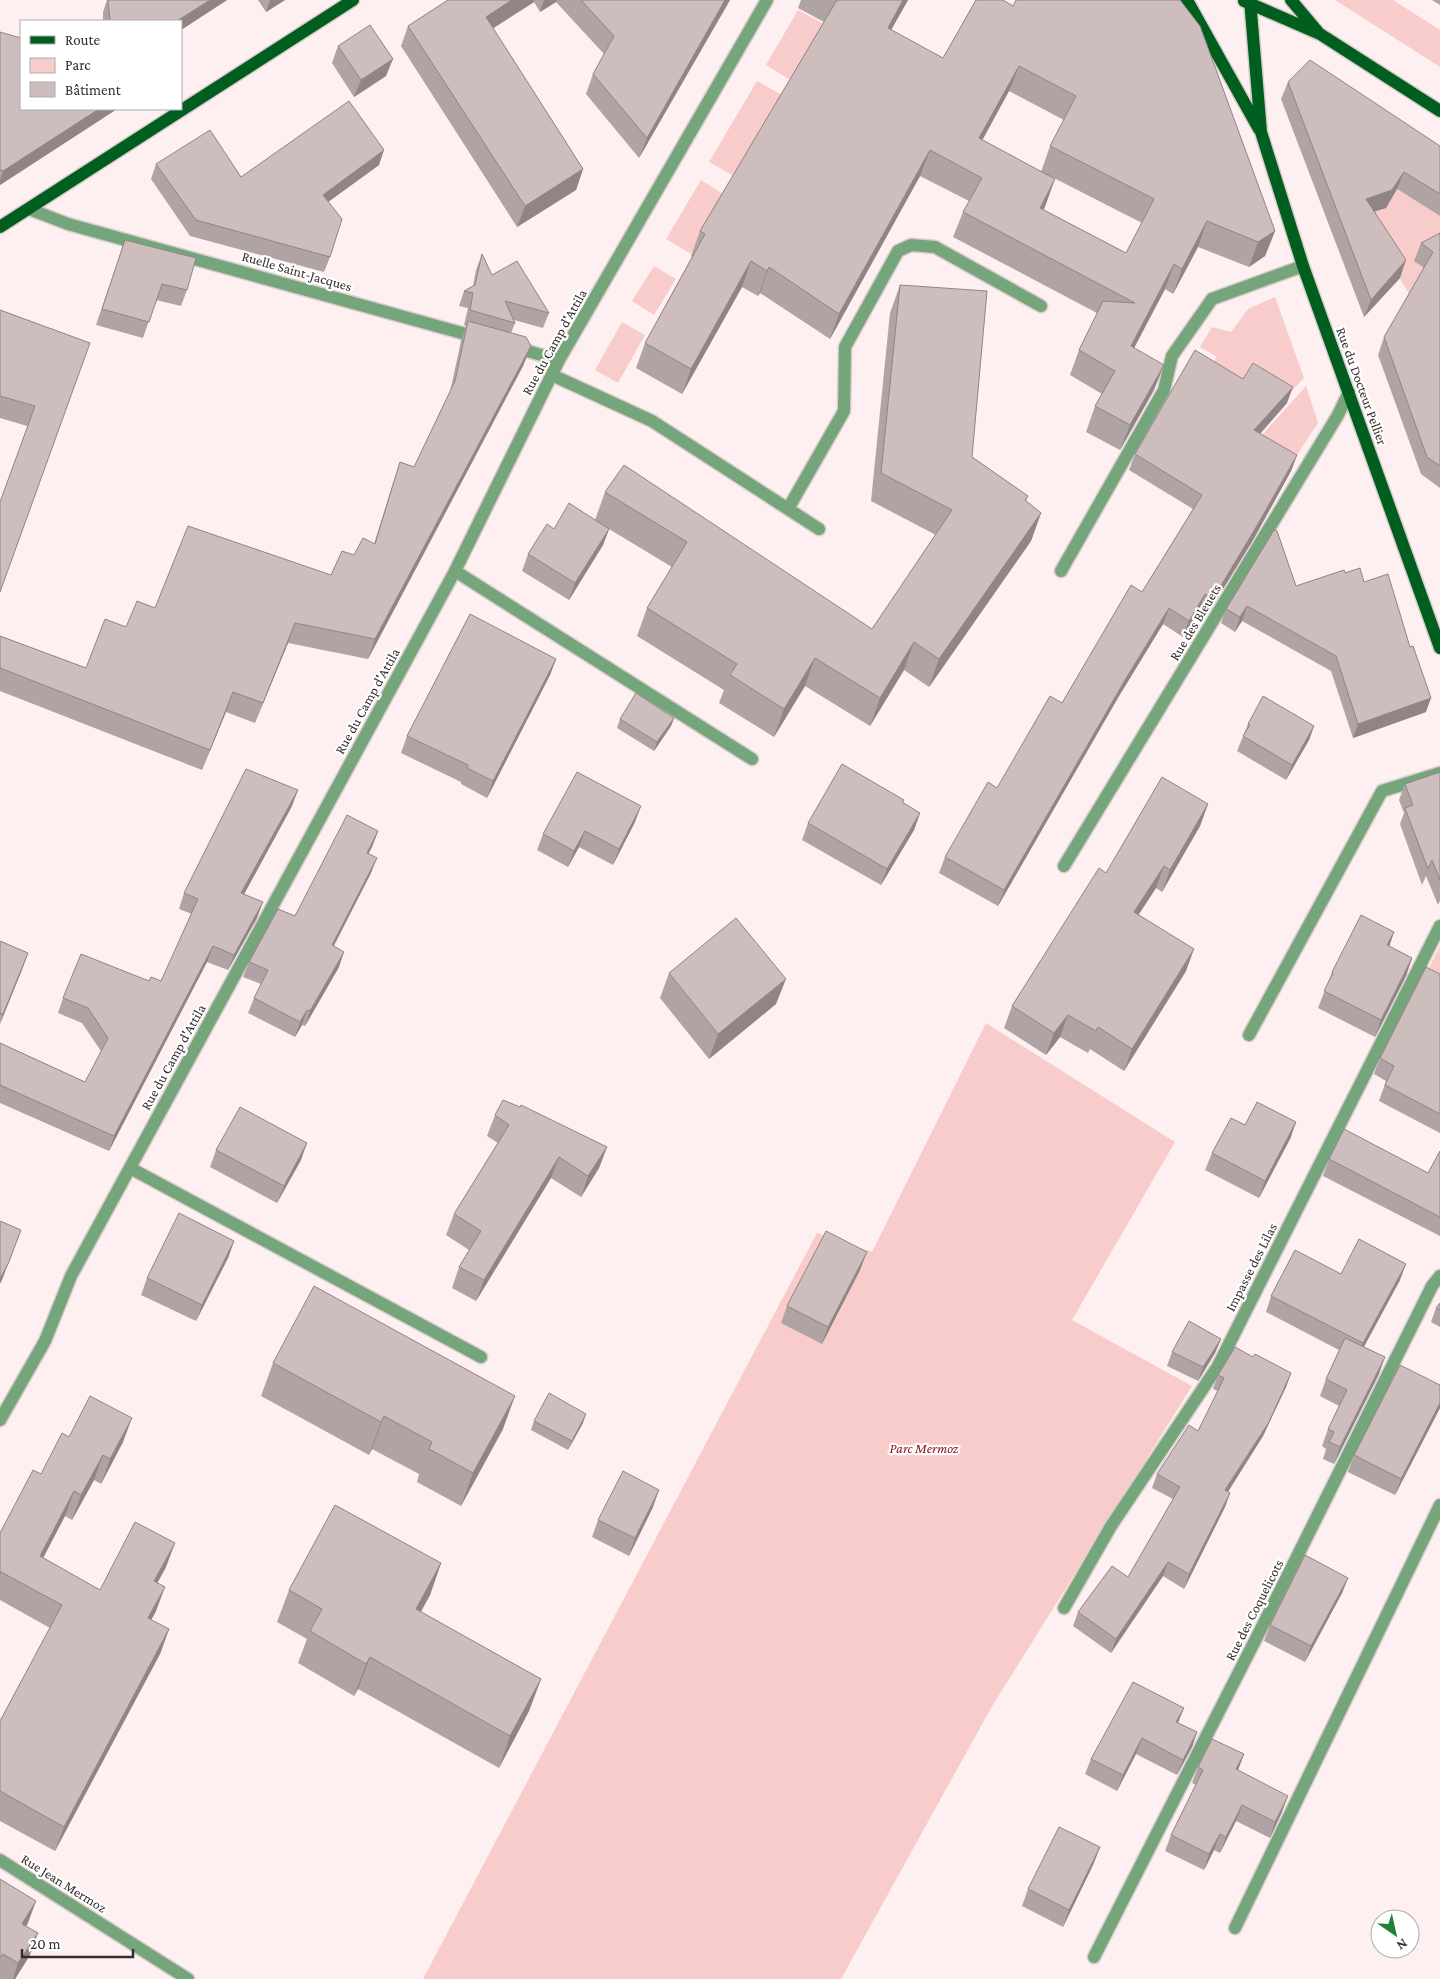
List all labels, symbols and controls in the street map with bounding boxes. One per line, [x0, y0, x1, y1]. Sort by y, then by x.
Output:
legend [20, 20, 182, 110]
text: Route [65, 32, 100, 48]
text: Parc [65, 57, 91, 73]
text: Bâtiment [65, 82, 122, 98]
street label: Ruelle Saint-Jacques [240, 248, 354, 294]
street label: Rue du Camp d'Attila [518, 286, 590, 398]
street label: Rue du Docteur Pellier [1333, 325, 1391, 447]
street label: Rue des Bleuets [1166, 581, 1224, 663]
street label: Rue du Camp d'Attila [331, 645, 403, 757]
street label: Rue du Camp d'Attila [137, 1001, 209, 1113]
street label: Impasse des Lilas [1222, 1220, 1280, 1314]
park label: Parc Mermoz [890, 1440, 959, 1456]
street label: Rue des Coquelicots [1222, 1557, 1286, 1663]
street label: Rue Jean Mermoz [18, 1850, 110, 1916]
north arrow [1370, 1909, 1420, 1959]
scale bar [22, 1926, 134, 1958]
text: N [1393, 1935, 1411, 1954]
text: 20 m [30, 1936, 61, 1952]

